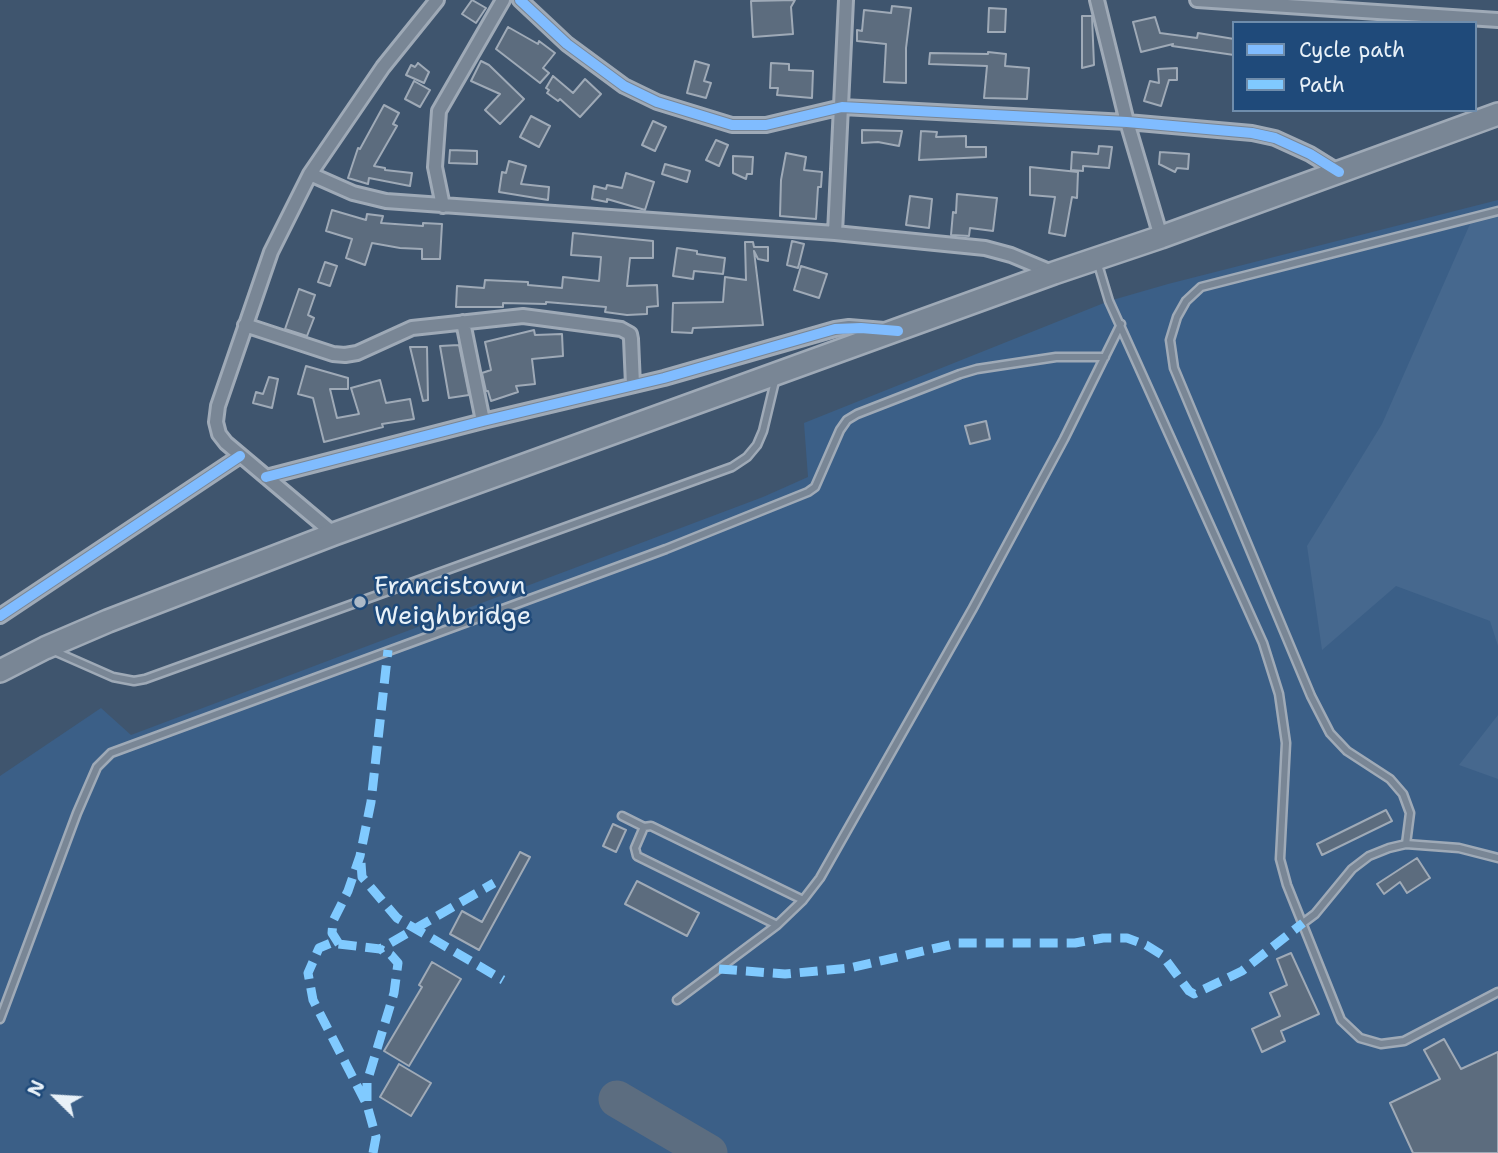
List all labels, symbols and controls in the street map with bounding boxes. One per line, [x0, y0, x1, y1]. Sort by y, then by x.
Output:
legend [1232, 21, 1477, 112]
text: Cycle path [1299, 36, 1405, 64]
text: Path [1299, 71, 1345, 99]
place label: Francistown Weighbridge [374, 571, 531, 632]
marker: Francistown Weighbridge [352, 594, 368, 610]
north arrow [21, 1062, 91, 1132]
text: N [22, 1076, 51, 1100]

